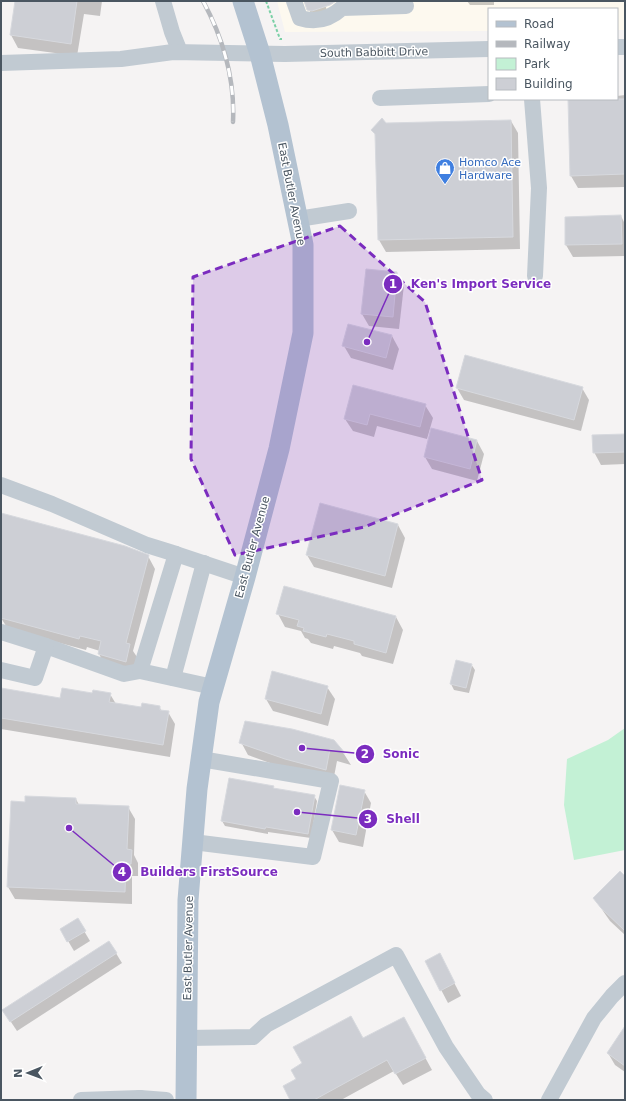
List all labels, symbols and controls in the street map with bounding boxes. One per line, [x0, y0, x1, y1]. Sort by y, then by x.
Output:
legend [488, 8, 618, 100]
text: Road [524, 17, 554, 31]
text: Railway [524, 37, 570, 51]
street label: South Babbitt Drive [320, 45, 428, 60]
text: Park [524, 57, 550, 71]
text: Building [524, 77, 573, 91]
street label: East Butler Avenue [275, 141, 308, 247]
place label: Homco Ace Hardware [459, 156, 521, 182]
shop icon: Homco Ace Hardware [434, 157, 456, 185]
callout: Ken's Import Service [383, 272, 559, 296]
text: 1 [389, 277, 397, 291]
text: Ken's Import Service [411, 277, 551, 291]
street label: East Butler Avenue [233, 495, 272, 599]
callout: Sonic [355, 742, 428, 766]
text: 2 [361, 747, 369, 761]
text: Sonic [383, 747, 419, 761]
callout: Shell [358, 807, 428, 831]
text: 3 [364, 812, 372, 826]
text: Shell [386, 812, 420, 826]
callout: Builders FirstSource [112, 860, 285, 884]
text: 4 [118, 865, 126, 879]
text: Builders FirstSource [140, 865, 278, 879]
street label: East Butler Avenue [181, 895, 196, 1001]
north arrow [8, 1053, 48, 1093]
text: N [12, 1068, 25, 1078]

